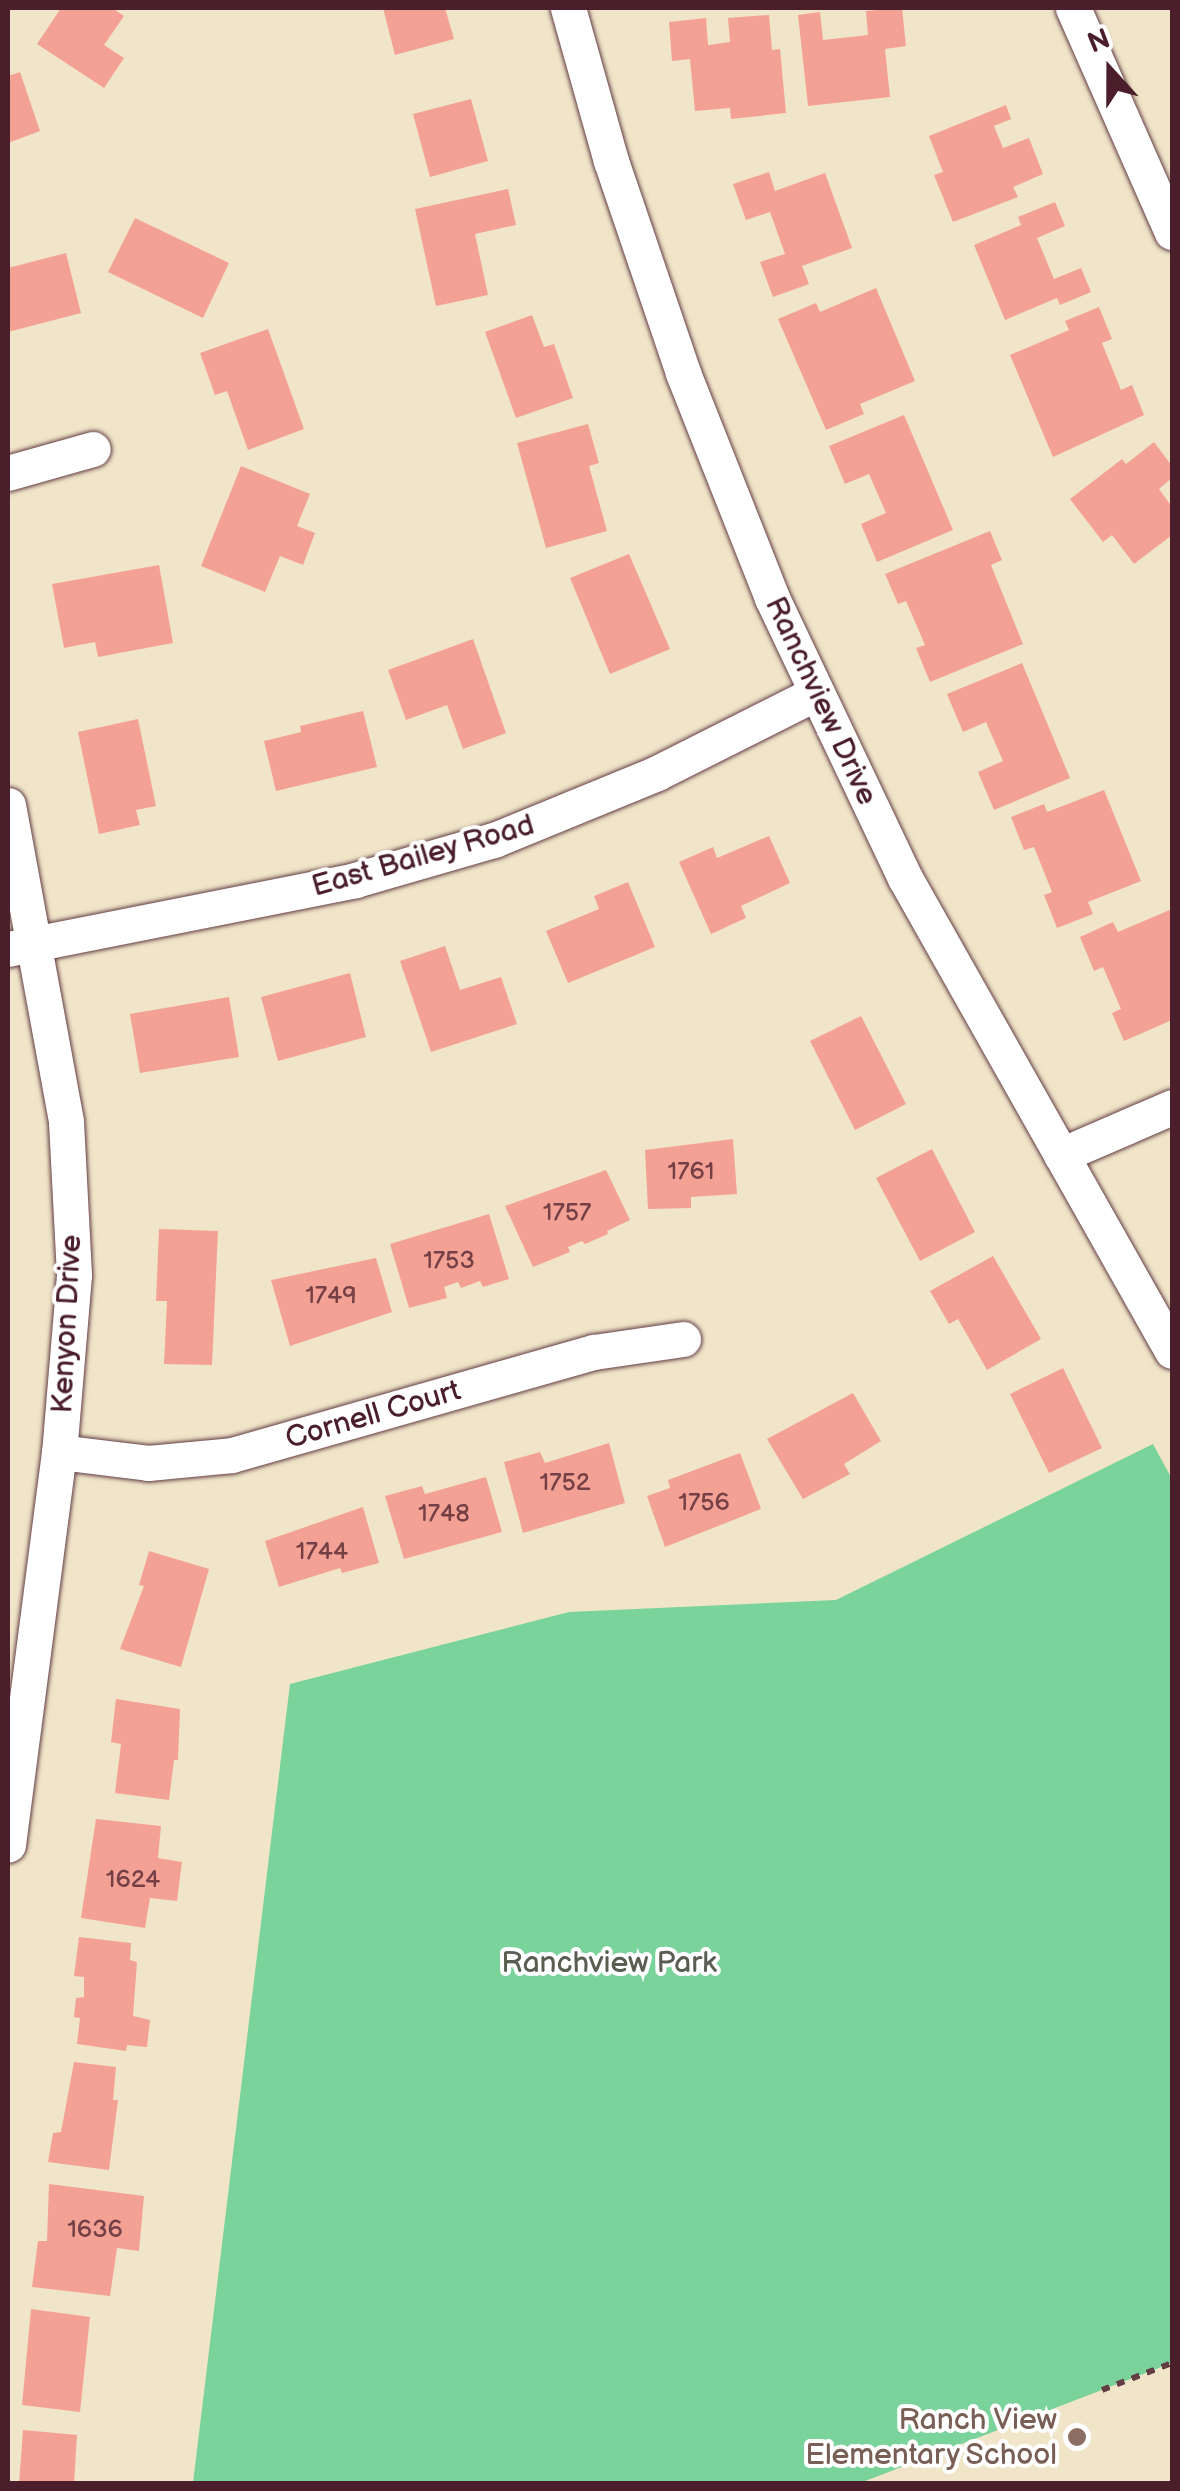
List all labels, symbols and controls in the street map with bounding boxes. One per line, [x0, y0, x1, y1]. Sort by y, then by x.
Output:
north arrow [1060, 20, 1160, 120]
text: N [1083, 22, 1115, 61]
street label: Ranchview Drive [757, 591, 885, 811]
street label: East Bailey Road [307, 807, 539, 905]
house number: 1761 [668, 1157, 714, 1187]
house number: 1757 [543, 1198, 591, 1228]
street label: Kenyon Drive [44, 1234, 90, 1414]
house number: 1753 [423, 1246, 475, 1276]
house number: 1749 [305, 1281, 357, 1311]
street label: Cornell Court [281, 1373, 465, 1457]
house number: 1752 [539, 1468, 591, 1498]
house number: 1756 [678, 1488, 730, 1518]
house number: 1748 [418, 1499, 470, 1529]
house number: 1744 [296, 1537, 348, 1567]
house number: 1624 [106, 1865, 160, 1895]
park label: Ranchview Park [501, 1945, 717, 1981]
house number: 1636 [67, 2215, 123, 2245]
place label: Ranch View Elementary School [803, 2402, 1057, 2472]
marker: Ranch View Elementary School [1066, 2426, 1088, 2448]

